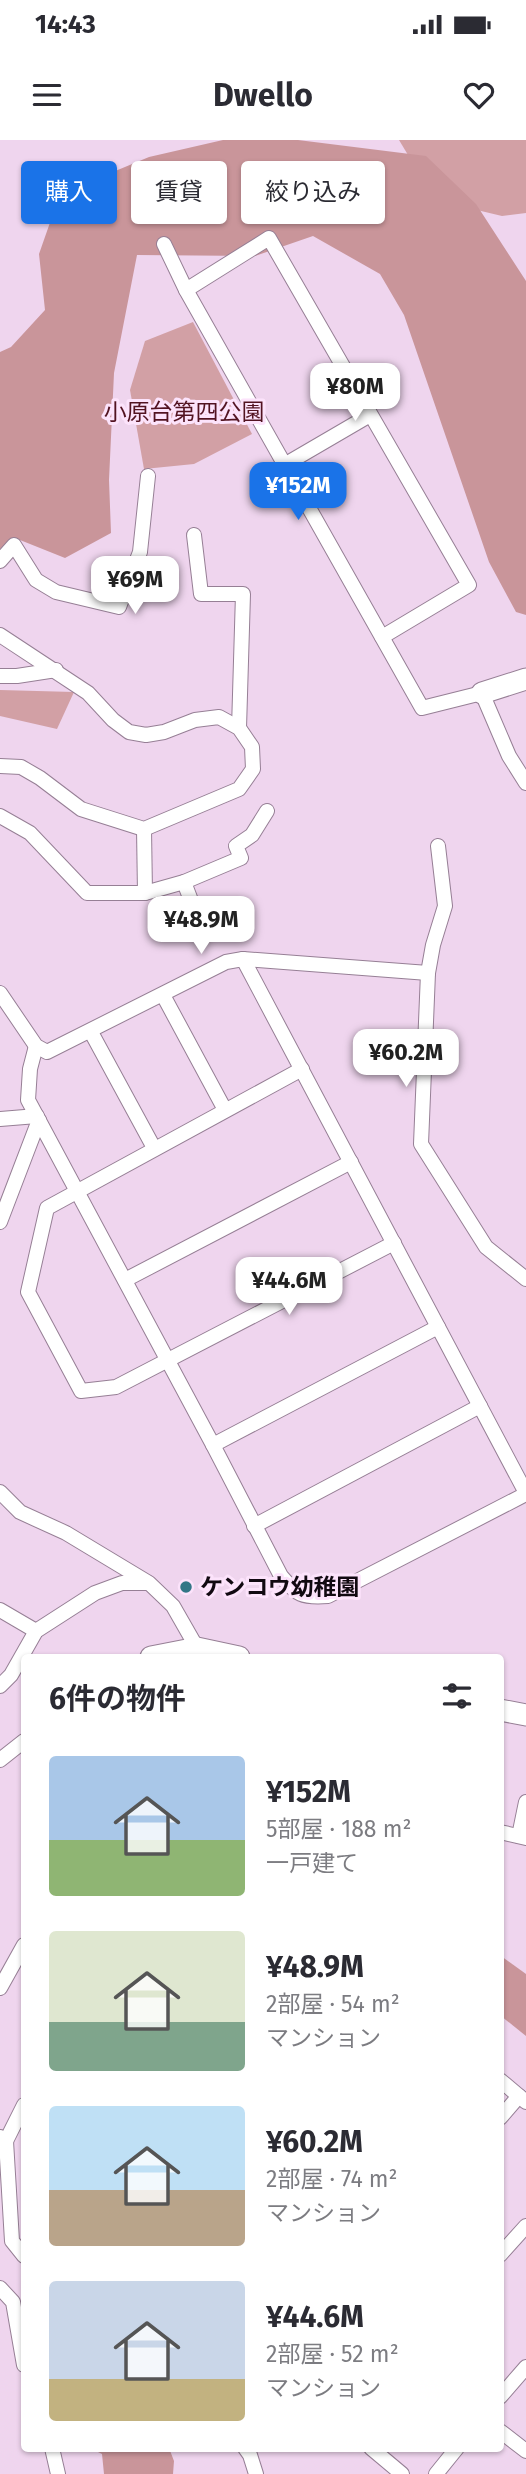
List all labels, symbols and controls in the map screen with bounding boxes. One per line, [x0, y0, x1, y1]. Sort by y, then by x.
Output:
text: 14:43 [35, 9, 96, 40]
icon: menu [28, 76, 66, 114]
text: Dwello [213, 76, 313, 114]
icon: heart [460, 76, 498, 114]
chip: 購入 [21, 161, 117, 224]
chip: 賃貸 [131, 161, 227, 224]
chip: 絞り込み [241, 161, 385, 224]
pin: ¥80M [314, 364, 396, 423]
text: ¥80M [326, 372, 384, 400]
park label: 小原台第四公園 [104, 398, 265, 426]
pin: ¥152M [249, 462, 347, 522]
text: ¥152M [265, 471, 331, 499]
pin: ¥69M [94, 556, 176, 616]
text: ¥69M [107, 565, 163, 593]
pin: ¥48.9M [144, 896, 258, 956]
text: ¥48.9M [164, 905, 238, 933]
pin: ¥60.2M [349, 1030, 463, 1089]
text: ¥60.2M [369, 1038, 443, 1066]
pin: ¥44.6M [232, 1258, 346, 1317]
text: ¥44.6M [252, 1266, 326, 1294]
place label: ケンコウ幼稚園 [200, 1573, 359, 1601]
marker: ケンコウ幼稚園 [178, 1579, 194, 1595]
icon: filters [438, 1677, 476, 1715]
text: 6件の物件 [49, 1681, 186, 1717]
text: ¥152M [266, 1774, 351, 1810]
icon: home [105, 1784, 189, 1868]
text: 5部屋 · 188 m² [266, 1815, 411, 1843]
text: 一戸建て [266, 1849, 358, 1877]
text: ¥48.9M [266, 1949, 364, 1985]
icon: home [105, 1959, 189, 2043]
text: 2部屋 · 54 m² [266, 1990, 400, 2018]
text: マンション [266, 2024, 381, 2052]
text: ¥60.2M [266, 2124, 363, 2160]
icon: home [105, 2134, 189, 2218]
text: 2部屋 · 74 m² [266, 2165, 398, 2193]
text: マンション [266, 2199, 381, 2227]
text: ¥44.6M [266, 2299, 364, 2335]
icon: home [105, 2309, 189, 2393]
text: 2部屋 · 52 m² [266, 2340, 399, 2368]
text: マンション [266, 2374, 381, 2402]

